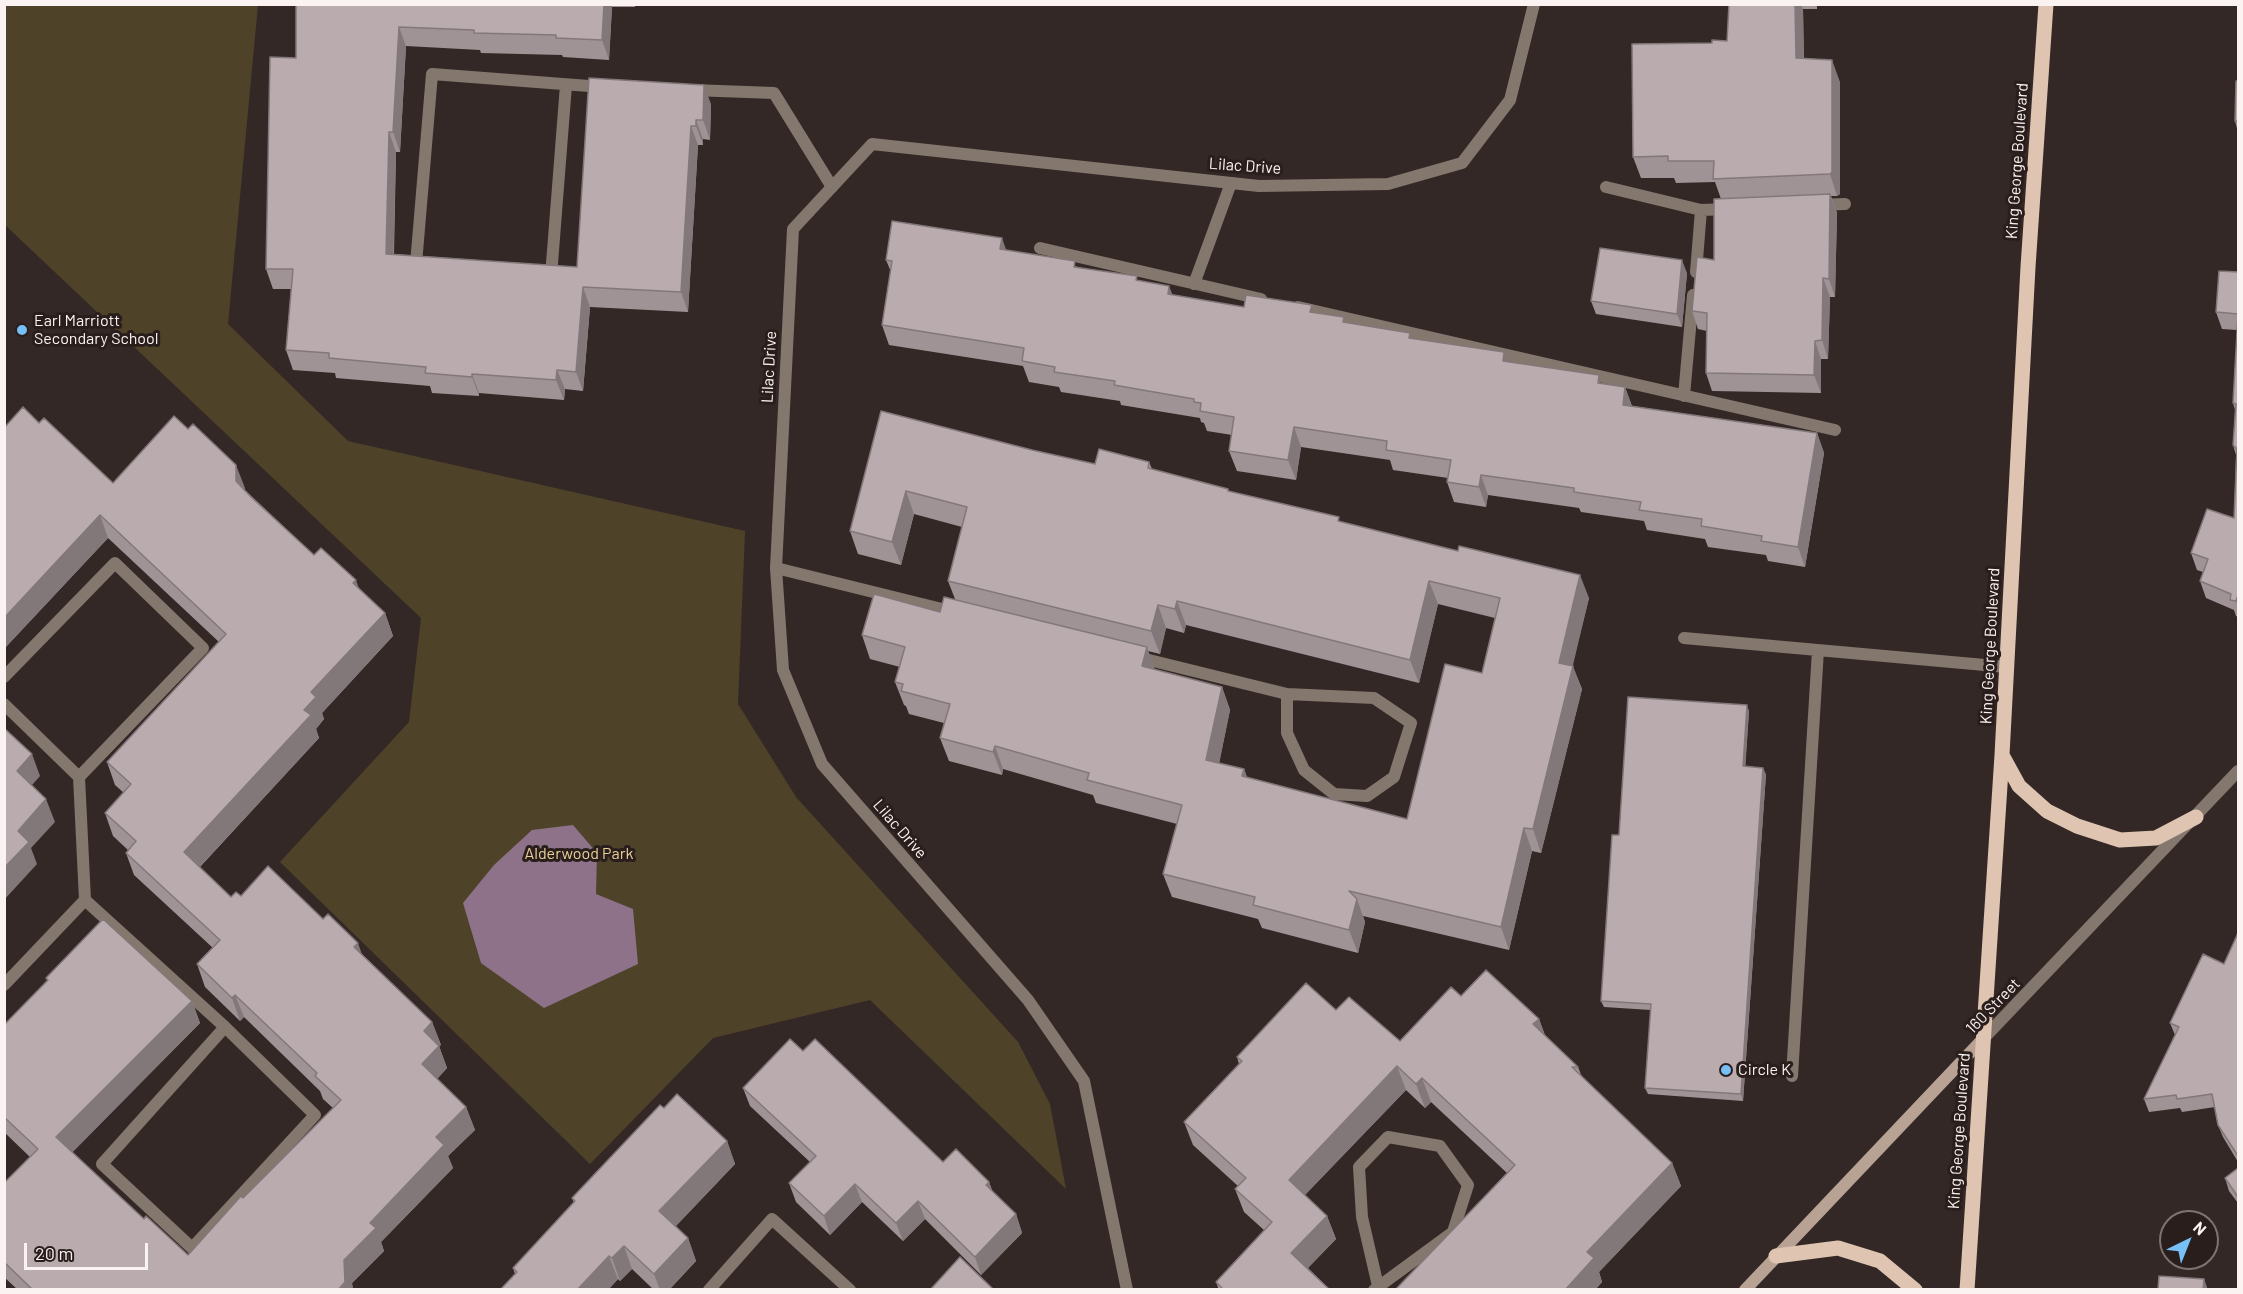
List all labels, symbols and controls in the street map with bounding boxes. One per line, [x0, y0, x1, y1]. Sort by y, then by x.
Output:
street label: King George Boulevard [2002, 82, 2032, 240]
street label: Lilac Drive [1208, 154, 1282, 178]
place label: Earl Marriott Secondary School [34, 311, 158, 349]
marker: Earl Marriott Secondary School [15, 323, 29, 337]
street label: Lilac Drive [758, 330, 780, 404]
street label: King George Boulevard [1976, 567, 2004, 725]
street label: Lilac Drive [869, 795, 931, 863]
park label: Alderwood Park [524, 844, 634, 864]
street label: 160 Street [1962, 974, 2024, 1038]
street label: King George Boulevard [1944, 1052, 1974, 1210]
place label: Circle K [1738, 1060, 1791, 1080]
marker: Circle K [1719, 1063, 1733, 1077]
north arrow [2159, 1210, 2219, 1270]
text: N [2190, 1217, 2211, 1239]
scale bar [27, 1231, 152, 1269]
text: 20 m [35, 1242, 73, 1264]

